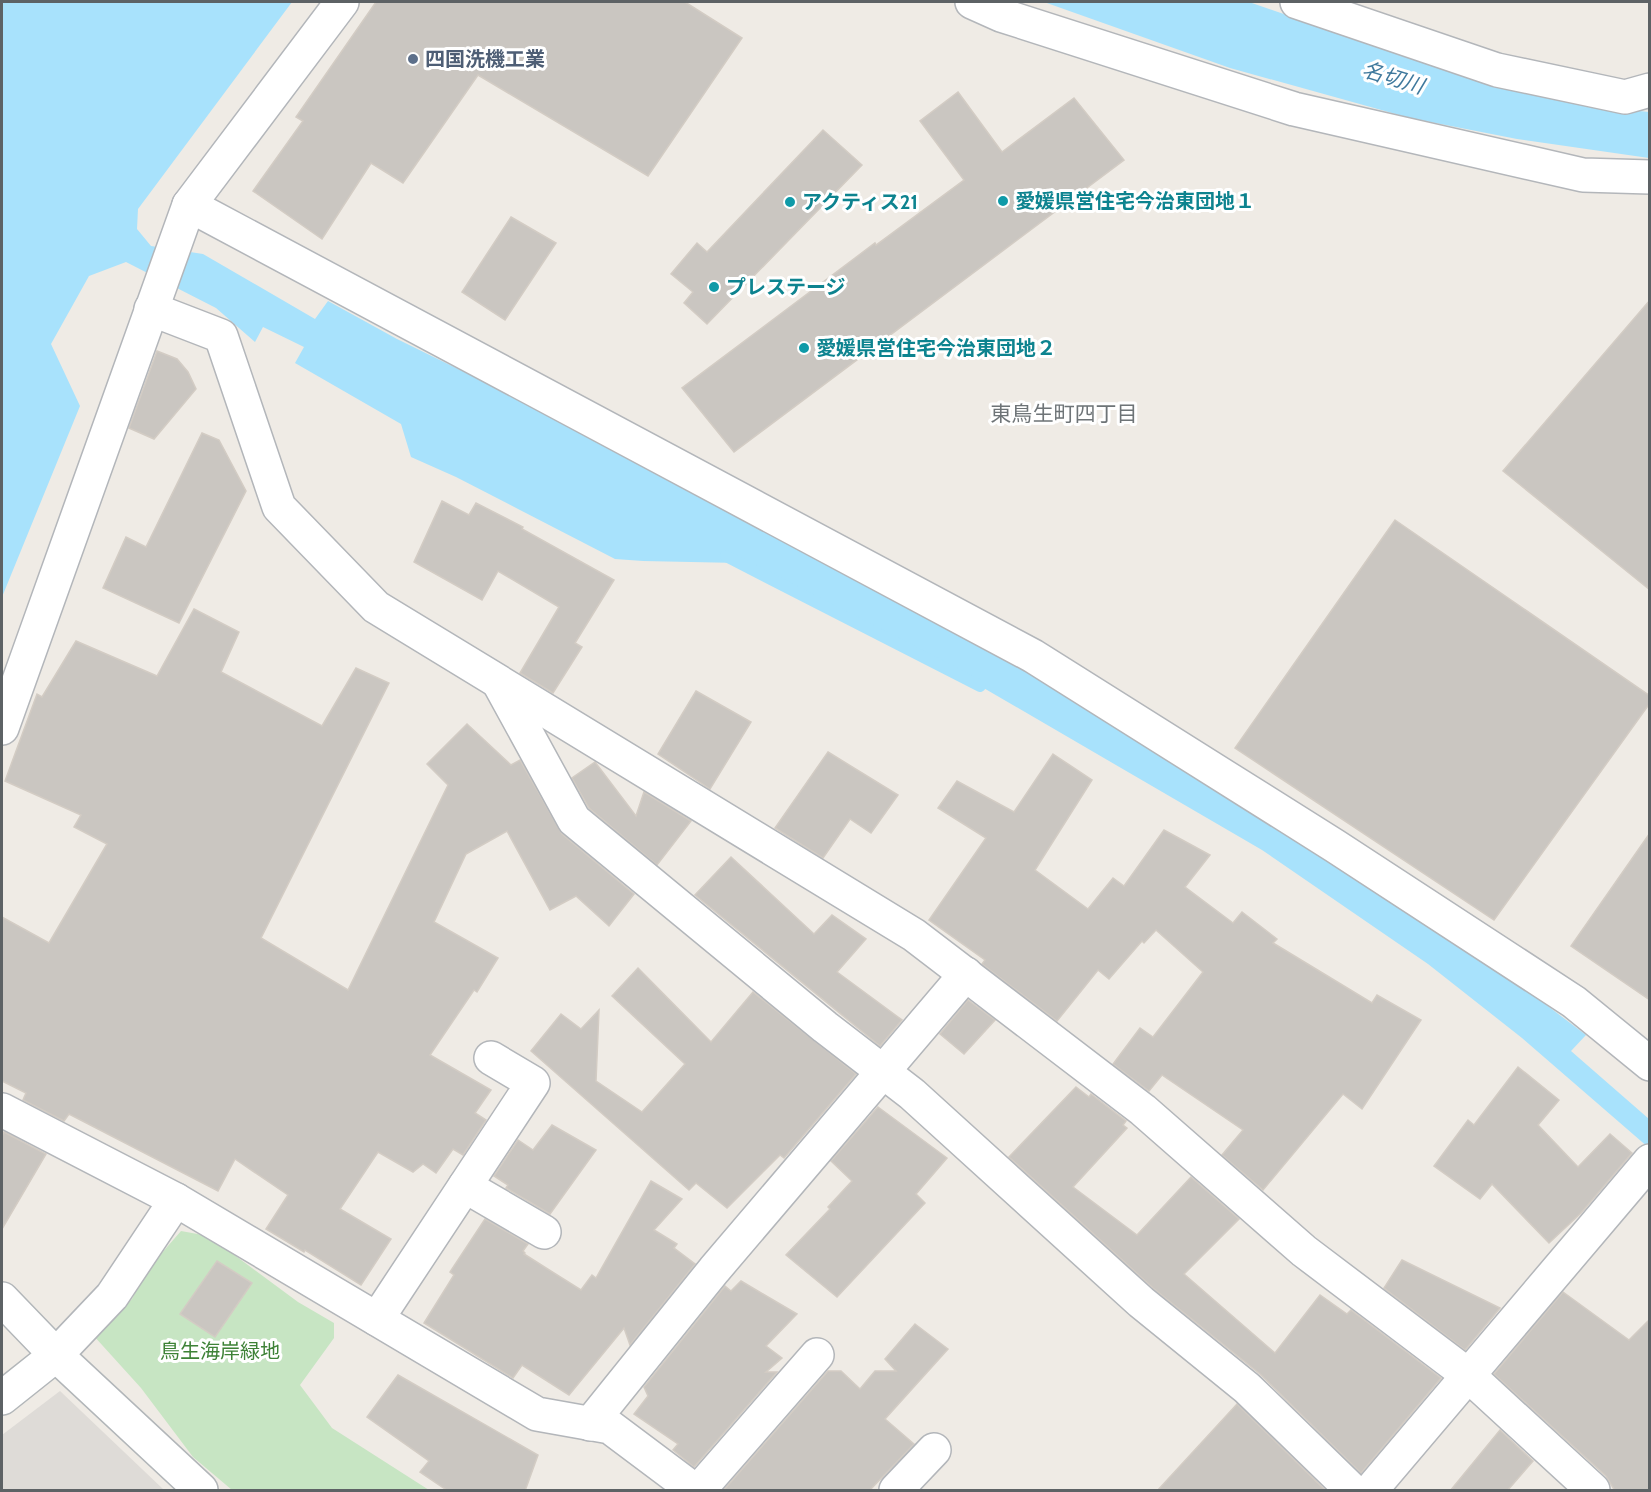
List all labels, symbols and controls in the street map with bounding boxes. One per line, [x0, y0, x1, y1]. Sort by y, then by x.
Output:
place label: 四国洗機工業 [425, 47, 545, 71]
marker: 四国洗機工業 [406, 52, 420, 66]
water label: 名切川 [1359, 56, 1429, 99]
place label: 愛媛県営住宅今治東団地１ [1015, 189, 1255, 213]
place label: アクティス21 [802, 190, 918, 214]
marker: 愛媛県営住宅今治東団地１ [996, 194, 1010, 208]
marker: アクティス21 [783, 195, 797, 209]
place label: プレステージ [726, 275, 846, 299]
marker: プレステージ [707, 280, 721, 294]
place label: 愛媛県営住宅今治東団地２ [816, 336, 1056, 360]
marker: 愛媛県営住宅今治東団地２ [797, 341, 811, 355]
district label: 東鳥生町四丁目 [991, 401, 1138, 426]
park label: 鳥生海岸緑地 [160, 1339, 280, 1363]

